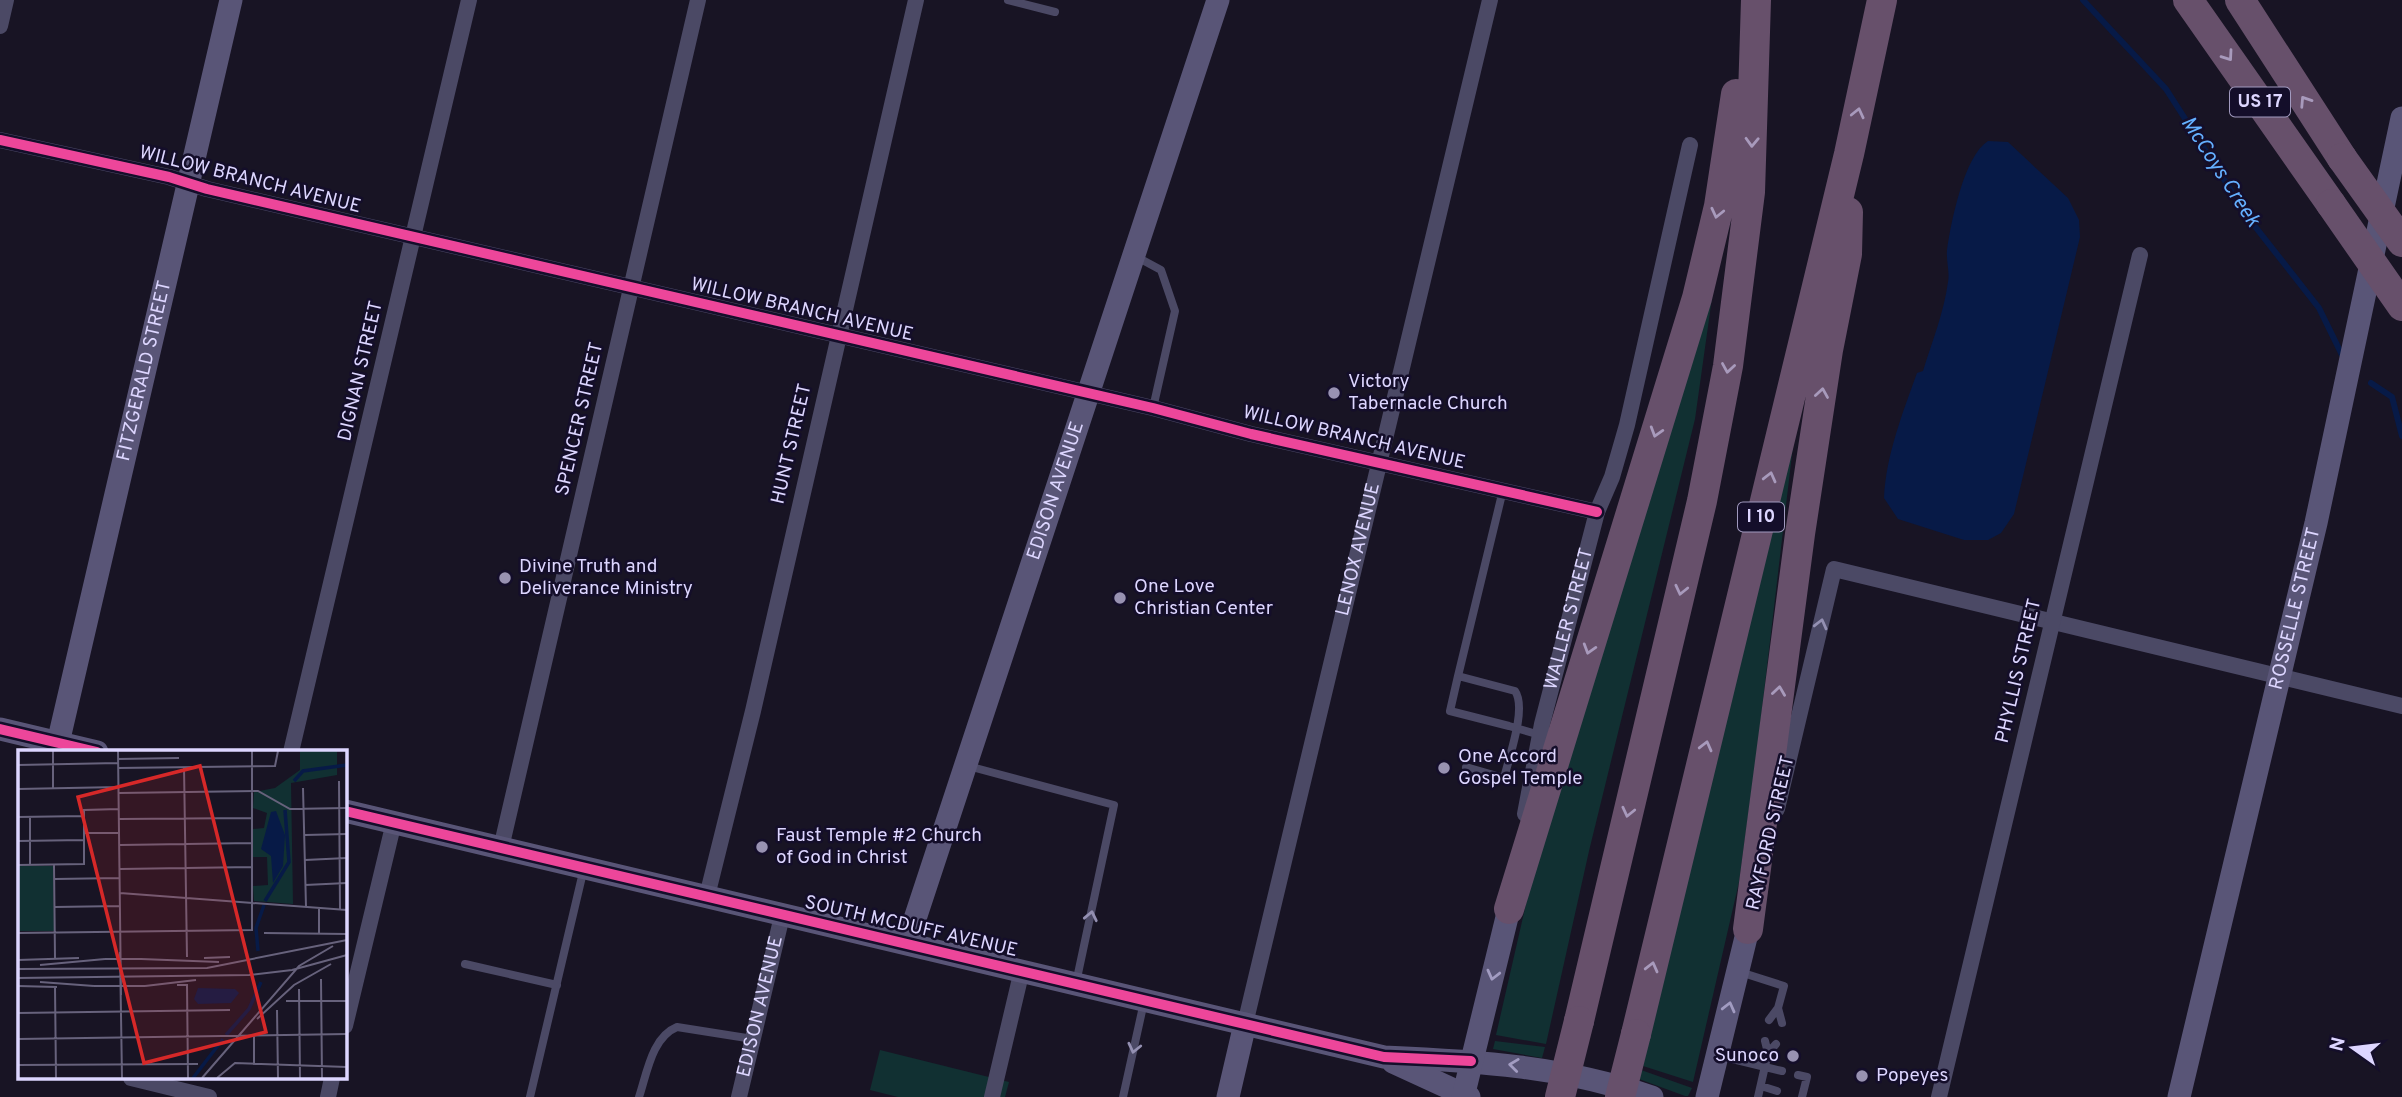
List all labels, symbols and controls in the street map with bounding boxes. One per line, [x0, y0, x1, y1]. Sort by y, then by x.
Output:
one-way arrow [2220, 48, 2232, 61]
road number: US 17 [2230, 88, 2290, 116]
one-way arrow [2300, 95, 2313, 108]
one-way arrow [1850, 107, 1864, 119]
water label: McCoys Creek [2174, 111, 2266, 233]
one-way arrow [1744, 136, 1759, 147]
street label: WILLOW BRANCH AVENUE [137, 141, 363, 219]
one-way arrow [1711, 207, 1726, 219]
street label: WILLOW BRANCH AVENUE [688, 273, 916, 347]
street label: FITZGERALD STREET [112, 278, 177, 464]
street label: DIGNAN STREET [333, 299, 389, 443]
street label: SPENCER STREET [551, 340, 609, 498]
one-way arrow [1721, 362, 1736, 374]
place label: Victory Tabernacle Church [1348, 370, 1508, 416]
street label: HUNT STREET [766, 381, 818, 507]
marker: Victory Tabernacle Church [1326, 385, 1342, 401]
one-way arrow [1814, 387, 1829, 399]
street label: WILLOW BRANCH AVENUE [1240, 401, 1468, 475]
street label: EDISON AVENUE [1022, 419, 1090, 563]
one-way arrow [1650, 425, 1664, 438]
one-way arrow [1762, 471, 1777, 483]
street label: LENOX AVENUE [1331, 480, 1386, 618]
road number: I 10 [1738, 503, 1784, 532]
street label: ROSSELLE STREET [2265, 525, 2326, 692]
street label: WALLER STREET [1539, 546, 1599, 693]
place label: Divine Truth and Deliverance Ministry [519, 555, 693, 601]
marker: Divine Truth and Deliverance Ministry [497, 570, 513, 586]
place label: One Love Christian Center [1134, 575, 1274, 621]
one-way arrow [1675, 584, 1689, 596]
marker: One Love Christian Center [1112, 590, 1128, 606]
street label: PHYLLIS STREET [1991, 596, 2047, 746]
one-way arrow [1813, 618, 1827, 630]
one-way arrow [1583, 643, 1597, 655]
one-way arrow [1772, 685, 1787, 697]
one-way arrow [1697, 740, 1712, 752]
place label: One Accord Gospel Temple [1458, 745, 1582, 791]
inset map [18, 750, 346, 1080]
street label: RAYFORD STREET [1742, 753, 1800, 913]
marker: One Accord Gospel Temple [1436, 760, 1452, 776]
one-way arrow [1622, 806, 1636, 818]
place label: Faust Temple #2 Church of God in Christ [776, 824, 982, 870]
marker: Faust Temple #2 Church of God in Christ [754, 839, 770, 855]
street label: SOUTH MCDUFF AVENUE [802, 891, 1020, 963]
one-way arrow [1082, 910, 1097, 922]
street label: EDISON AVENUE [732, 934, 789, 1079]
one-way arrow [1644, 961, 1658, 973]
one-way arrow [1487, 969, 1501, 981]
one-way arrow [1721, 1001, 1735, 1013]
north arrow [2318, 1013, 2388, 1083]
text: N [2325, 1035, 2352, 1054]
one-way arrow [1128, 1042, 1143, 1054]
place label: Sunoco [1715, 1044, 1779, 1068]
marker: Sunoco [1785, 1048, 1801, 1064]
one-way arrow [1508, 1058, 1520, 1073]
place label: Popeyes [1876, 1064, 1948, 1088]
marker: Popeyes [1854, 1068, 1870, 1084]

